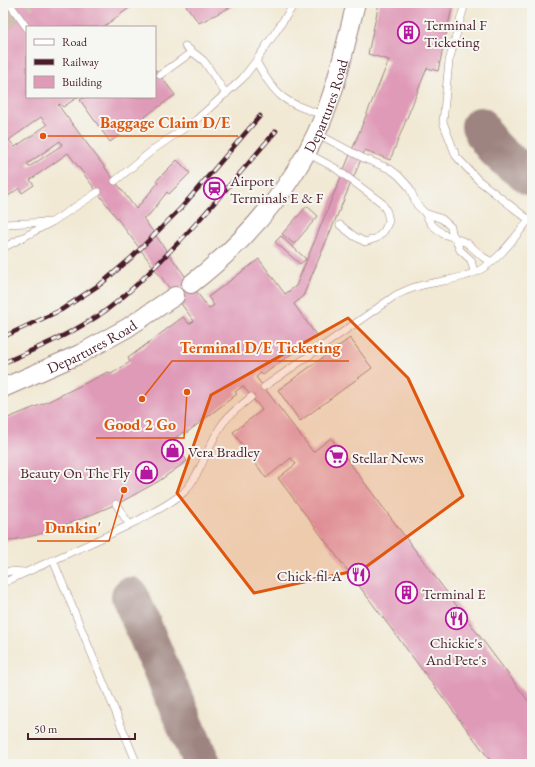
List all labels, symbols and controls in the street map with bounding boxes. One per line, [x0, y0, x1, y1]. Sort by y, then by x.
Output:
place label: Terminal F Ticketing [424, 15, 487, 51]
building icon: Terminal F Ticketing [396, 20, 422, 46]
legend [26, 26, 156, 98]
text: Road [62, 34, 88, 50]
text: Railway [62, 54, 100, 70]
street label: Departures Road [299, 56, 351, 156]
text: Building [62, 74, 103, 90]
callout: Baggage Claim D/E [92, 108, 238, 136]
text: Baggage Claim D/E [100, 112, 230, 133]
place label: Airport Terminals E & F [229, 171, 324, 207]
station icon: Airport Terminals E & F [201, 176, 227, 202]
street label: Departures Road [44, 315, 140, 377]
callout: Terminal D/E Ticketing [172, 333, 349, 361]
text: Terminal D/E Ticketing [179, 337, 342, 358]
callout: Good 2 Go [96, 410, 184, 438]
text: Good 2 Go [104, 414, 176, 435]
shop icon: Vera Bradley [159, 438, 185, 464]
place label: Vera Bradley [188, 442, 260, 461]
supermarket icon: Stellar News [323, 444, 349, 470]
place label: Stellar News [352, 448, 424, 467]
shop icon: Beauty On The Fly [133, 459, 159, 485]
place label: Beauty On The Fly [20, 463, 130, 482]
callout: Dunkin' [37, 513, 109, 541]
text: Dunkin' [45, 517, 101, 538]
restaurant icon: Chick-fil-A [345, 562, 371, 588]
place label: Chick-fil-A [277, 566, 343, 585]
building icon: Terminal E [393, 580, 419, 606]
place label: Terminal E [422, 584, 486, 603]
restaurant icon: Chickie's And Pete's [443, 606, 469, 632]
place label: Chickie's And Pete's [425, 633, 486, 669]
scale bar [28, 715, 135, 741]
text: 50 m [34, 721, 58, 737]

